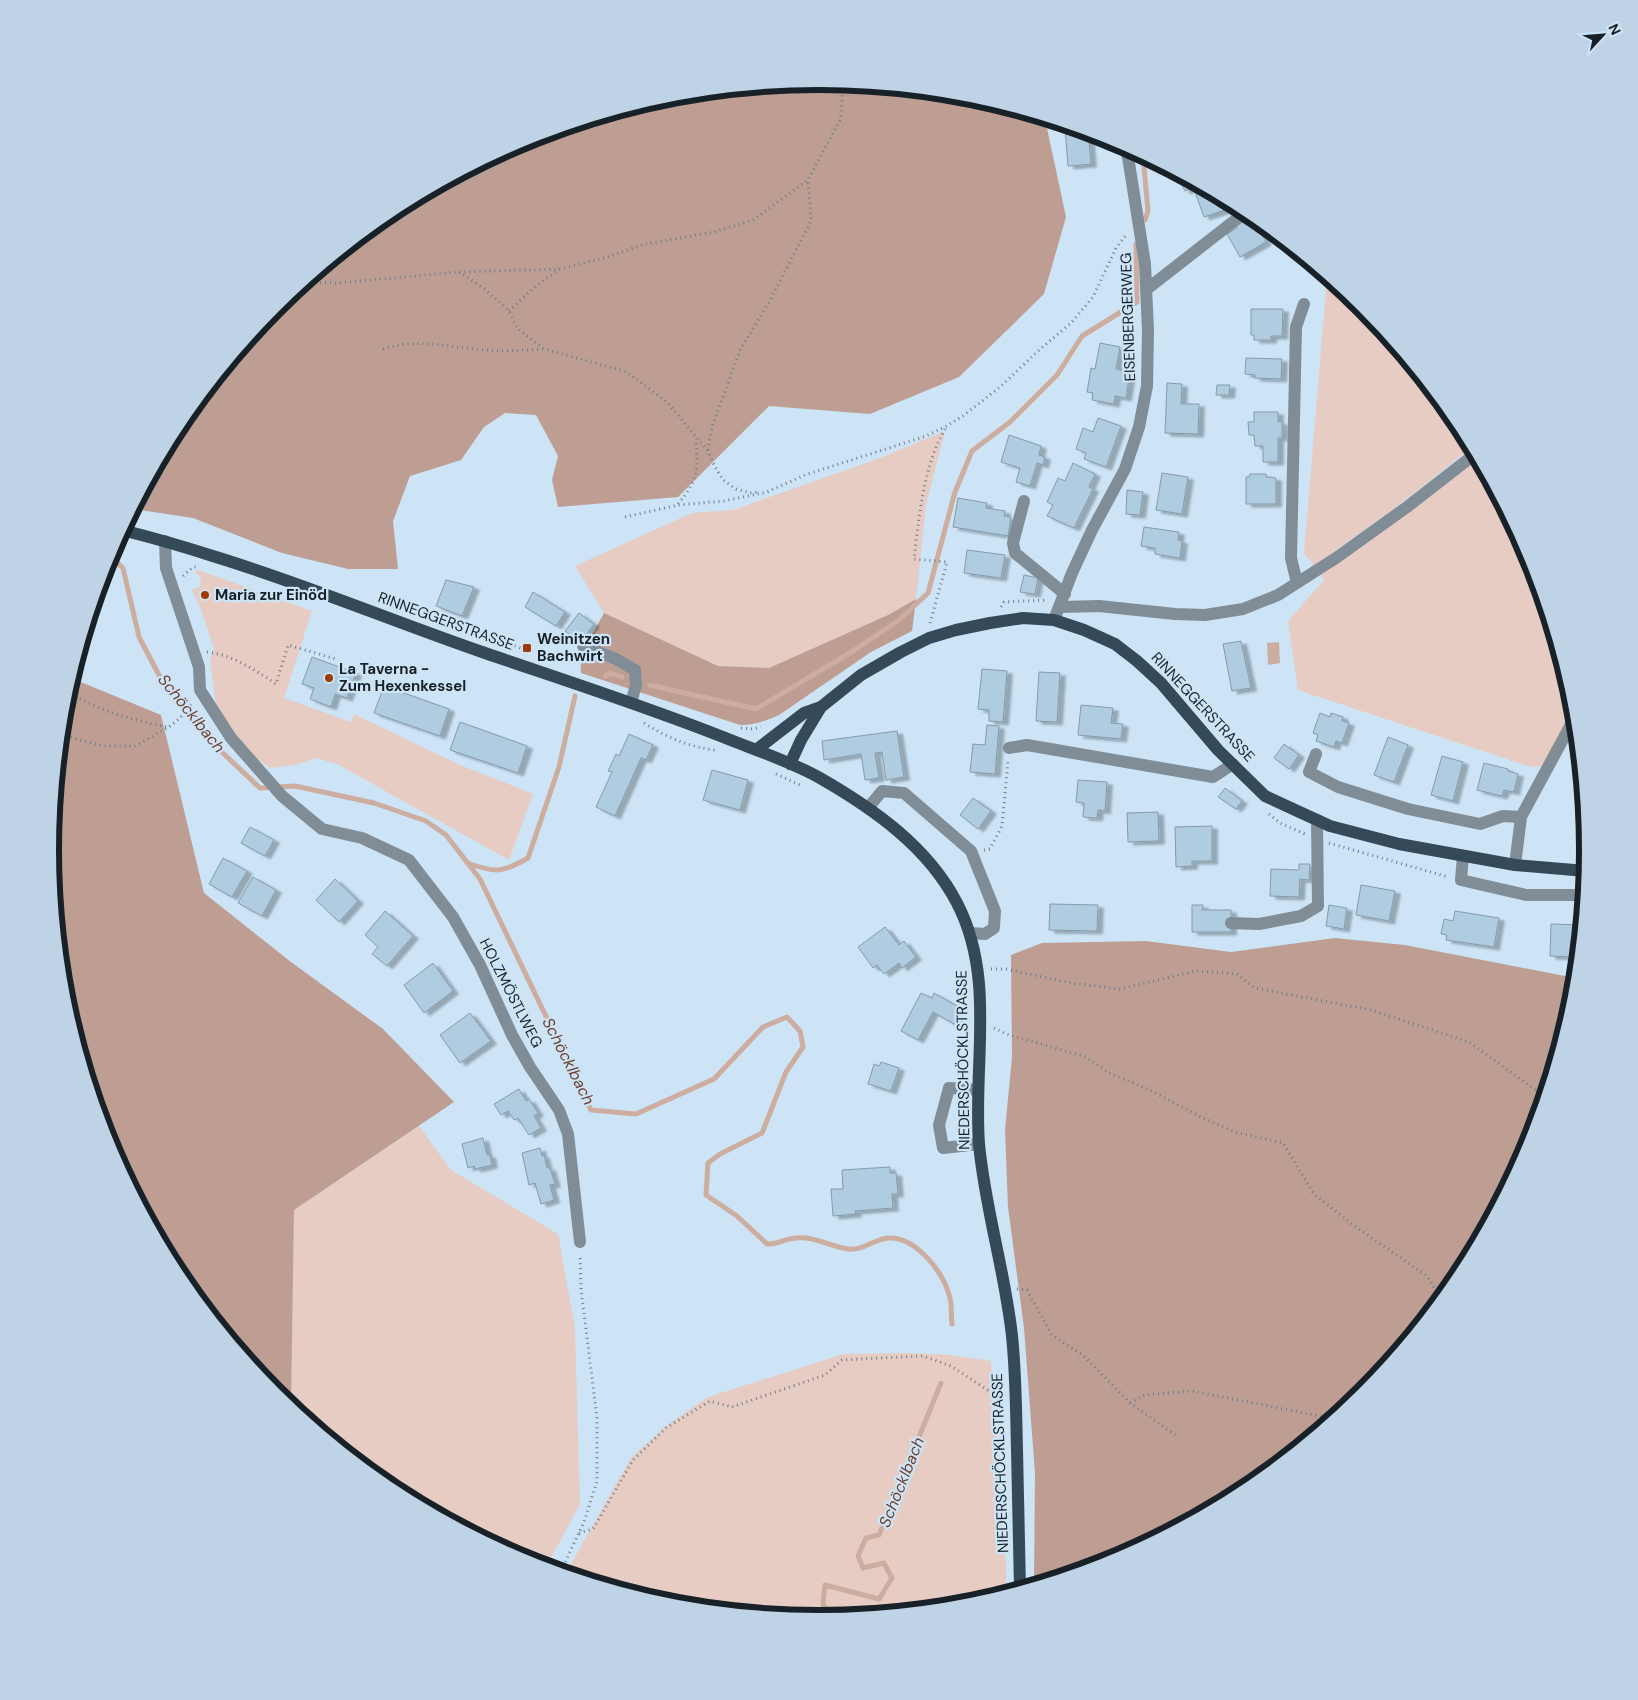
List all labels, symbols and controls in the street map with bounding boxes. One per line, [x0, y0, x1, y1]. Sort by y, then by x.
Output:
north arrow [1578, 10, 1628, 60]
text: N [1604, 21, 1625, 38]
street label: EISENBERGERWEG [1116, 252, 1140, 382]
place label: Maria zur Einöd [215, 585, 327, 605]
street label: RINNEGGERSTRASSE [375, 587, 517, 655]
marker: Maria zur Einöd [199, 589, 211, 601]
place label: Weinitzen Bachwirt [537, 629, 610, 666]
marker: Weinitzen Bachwirt [521, 642, 533, 654]
street label: RINNEGGERSTRASSE [1147, 648, 1259, 766]
place label: La Taverna - Zum Hexenkessel [339, 659, 466, 696]
water label: Schöcklbach [153, 670, 230, 757]
marker: La Taverna - Zum Hexenkessel [323, 672, 335, 684]
street label: HOLZMÖSTLWEG [475, 935, 547, 1051]
street label: NIEDERSCHÖCKLSTRASSE [951, 970, 975, 1150]
water label: Schöcklbach [538, 1014, 600, 1108]
street label: NIEDERSCHÖCKLSTRASSE [987, 1373, 1013, 1553]
water label: Schöcklbach [874, 1434, 929, 1530]

